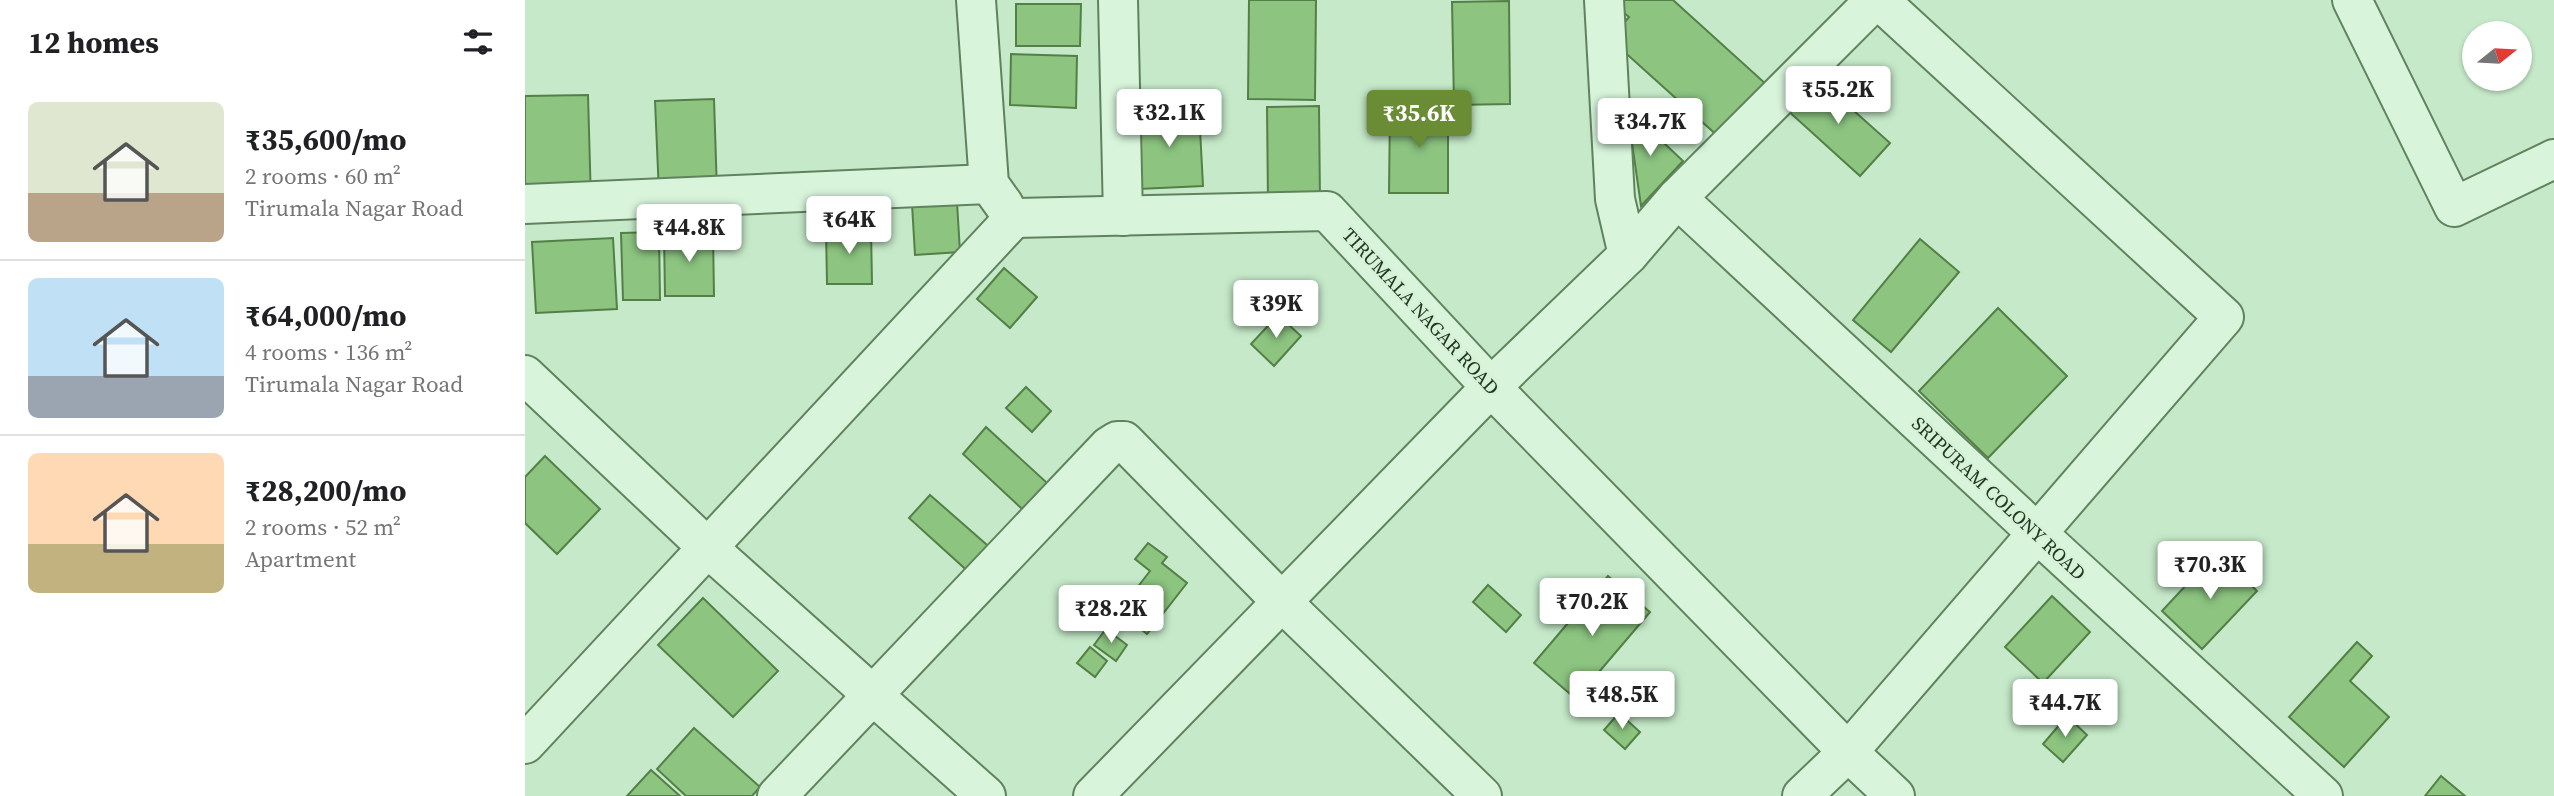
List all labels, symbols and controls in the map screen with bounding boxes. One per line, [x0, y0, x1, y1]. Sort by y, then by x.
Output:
north arrow [2462, 21, 2532, 91]
map controls [2462, 21, 2532, 91]
text: 12 homes [28, 22, 159, 63]
icon: filters [459, 23, 497, 61]
pin: ₹55.2K [1781, 66, 1895, 126]
text: ₹55.2K [1802, 73, 1874, 105]
pin: ₹32.1K [1112, 90, 1226, 149]
pin: ₹35.6K [1362, 90, 1476, 150]
text: ₹32.1K [1133, 96, 1205, 128]
text: ₹35.6K [1383, 97, 1455, 129]
pin: ₹34.7K [1593, 99, 1707, 158]
text: ₹34.7K [1614, 105, 1686, 137]
text: ₹35,600/mo [245, 119, 407, 160]
icon: home [84, 130, 168, 214]
text: 2 rooms · 60 m² [245, 160, 401, 192]
text: Tirumala Nagar Road [245, 192, 463, 224]
pin: ₹64K [808, 196, 890, 256]
text: ₹64K [822, 203, 876, 235]
pin: ₹44.8K [632, 204, 746, 264]
text: ₹44.8K [653, 211, 725, 243]
street label: TIRUMALA NAGAR ROAD [1337, 222, 1505, 400]
pin: ₹39K [1235, 280, 1317, 340]
text: ₹39K [1249, 287, 1303, 319]
text: ₹64,000/mo [245, 295, 407, 336]
icon: home [84, 306, 168, 390]
text: 4 rooms · 136 m² [245, 336, 412, 368]
text: Tirumala Nagar Road [245, 368, 463, 400]
street label: SRIPURAM COLONY ROAD [1906, 410, 2092, 586]
text: ₹28,200/mo [245, 470, 407, 511]
icon: home [84, 481, 168, 565]
text: 2 rooms · 52 m² [245, 511, 401, 543]
pin: ₹70.3K [2153, 542, 2267, 601]
text: Apartment [245, 543, 356, 575]
text: ₹70.3K [2174, 548, 2246, 580]
pin: ₹70.2K [1535, 578, 1649, 638]
text: ₹70.2K [1556, 585, 1628, 617]
pin: ₹28.2K [1054, 586, 1168, 645]
text: ₹28.2K [1075, 592, 1147, 624]
pin: ₹48.5K [1565, 672, 1679, 731]
text: ₹48.5K [1586, 678, 1658, 710]
pin: ₹44.7K [2008, 680, 2122, 739]
text: ₹44.7K [2029, 686, 2101, 718]

